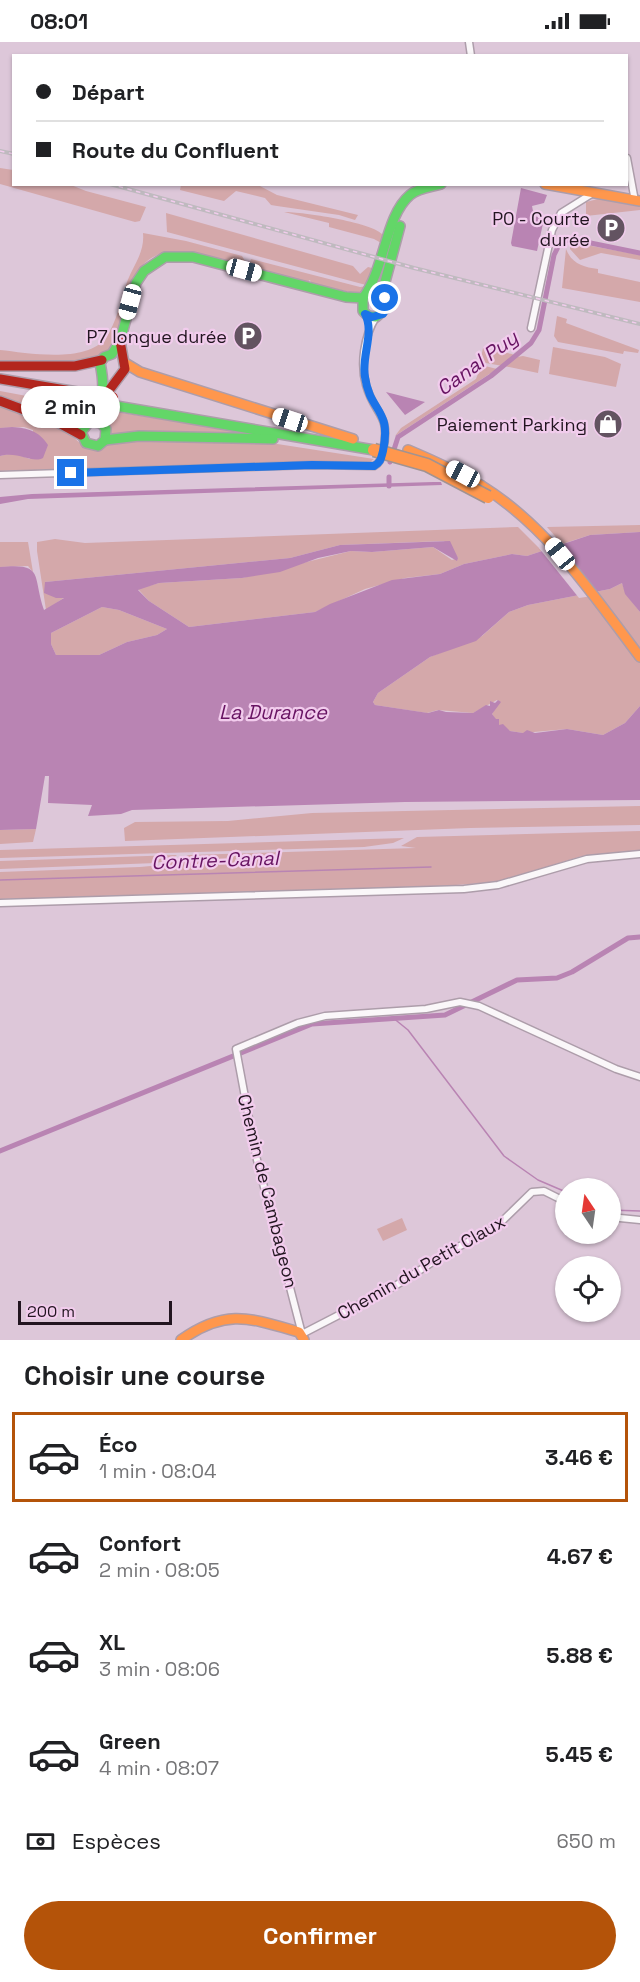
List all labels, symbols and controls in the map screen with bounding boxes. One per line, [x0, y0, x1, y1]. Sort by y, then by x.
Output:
text: 08:01 [30, 7, 88, 35]
text: Départ [72, 78, 145, 106]
text: Route du Confluent [72, 136, 279, 164]
place label: P0 - Courte durée [492, 207, 590, 251]
parking icon: P0 - Courte durée [595, 212, 627, 244]
car [224, 257, 264, 283]
car [117, 282, 143, 322]
route start [371, 284, 398, 311]
parking icon: P7 longue durée [232, 320, 264, 352]
water label: Canal Puy [431, 324, 524, 401]
place label: P7 longue durée [87, 325, 227, 348]
callout: 2 min [22, 386, 121, 428]
text: 2 min [45, 394, 96, 420]
car [270, 406, 310, 434]
shop icon: Paiement Parking [592, 408, 624, 440]
place label: Paiement Parking [437, 413, 587, 436]
car [443, 458, 483, 490]
route end [57, 459, 84, 486]
car [542, 534, 578, 574]
water label: La Durance [219, 699, 328, 725]
water label: Contre-Canal [151, 845, 281, 875]
street label: Chemin de Cambageon [233, 1092, 303, 1290]
north arrow [555, 1178, 621, 1244]
map controls [555, 1178, 621, 1322]
street label: Chemin du Petit Claux [333, 1209, 509, 1325]
button: locate [555, 1256, 621, 1322]
scale bar [18, 1298, 172, 1326]
text: 200 m [27, 1301, 75, 1322]
text: Choisir une course [24, 1358, 265, 1393]
icon: car [27, 1430, 81, 1484]
text: Éco [99, 1430, 138, 1458]
text: 3.46 € [545, 1443, 613, 1471]
text: 1 min · 08:04 [99, 1458, 217, 1484]
icon: car [27, 1529, 81, 1583]
text: Confort [99, 1529, 181, 1557]
text: 4.67 € [547, 1542, 613, 1570]
text: 2 min · 08:05 [99, 1557, 220, 1583]
icon: car [27, 1628, 81, 1682]
text: XL [99, 1628, 125, 1656]
text: 5.88 € [546, 1641, 613, 1669]
text: 3 min · 08:06 [99, 1656, 220, 1682]
icon: car [27, 1727, 81, 1781]
text: Green [99, 1727, 161, 1755]
text: 5.45 € [546, 1740, 613, 1768]
text: 4 min · 08:07 [99, 1755, 219, 1781]
icon: cash [24, 1825, 57, 1858]
text: Espèces [72, 1827, 161, 1855]
text: 650 m [557, 1828, 616, 1854]
button: Confirmer [24, 1901, 616, 1970]

